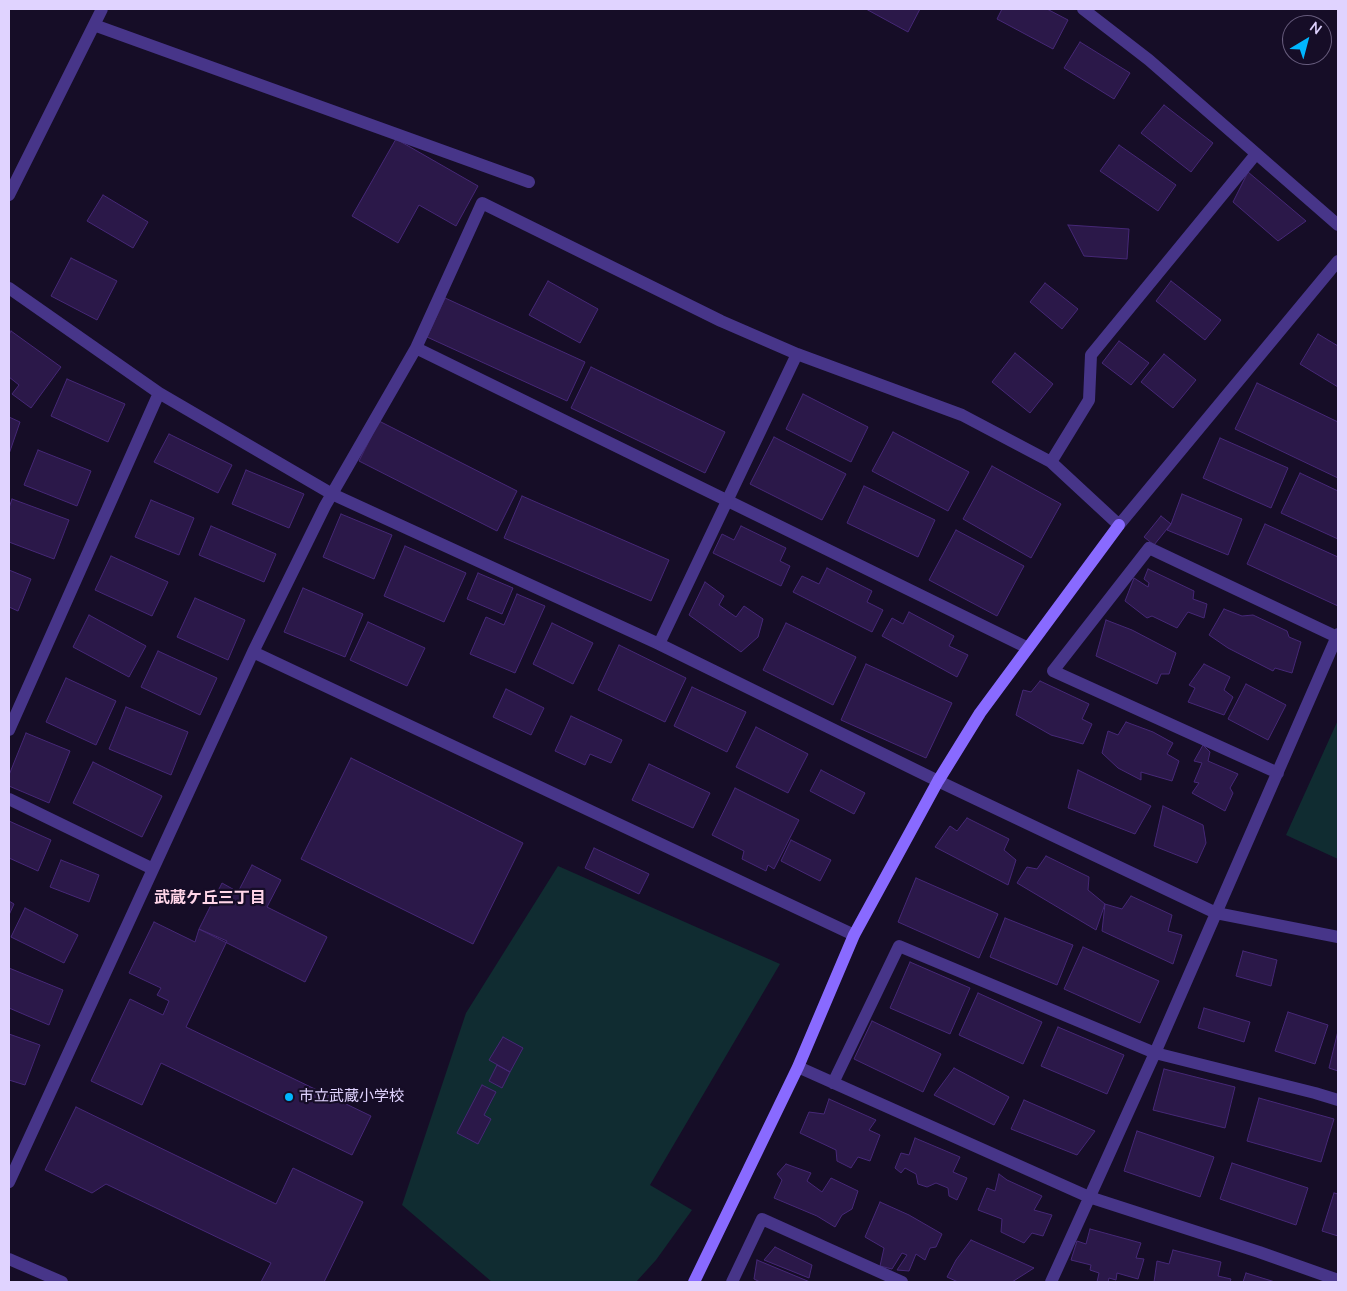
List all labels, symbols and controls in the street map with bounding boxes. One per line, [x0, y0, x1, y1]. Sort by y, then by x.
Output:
north arrow [1282, 15, 1332, 65]
text: N [1306, 18, 1326, 39]
district label: 武蔵ケ丘三丁目 [154, 889, 266, 909]
place label: 市立武蔵小学校 [299, 1088, 404, 1106]
marker: 市立武蔵小学校 [283, 1091, 295, 1103]

